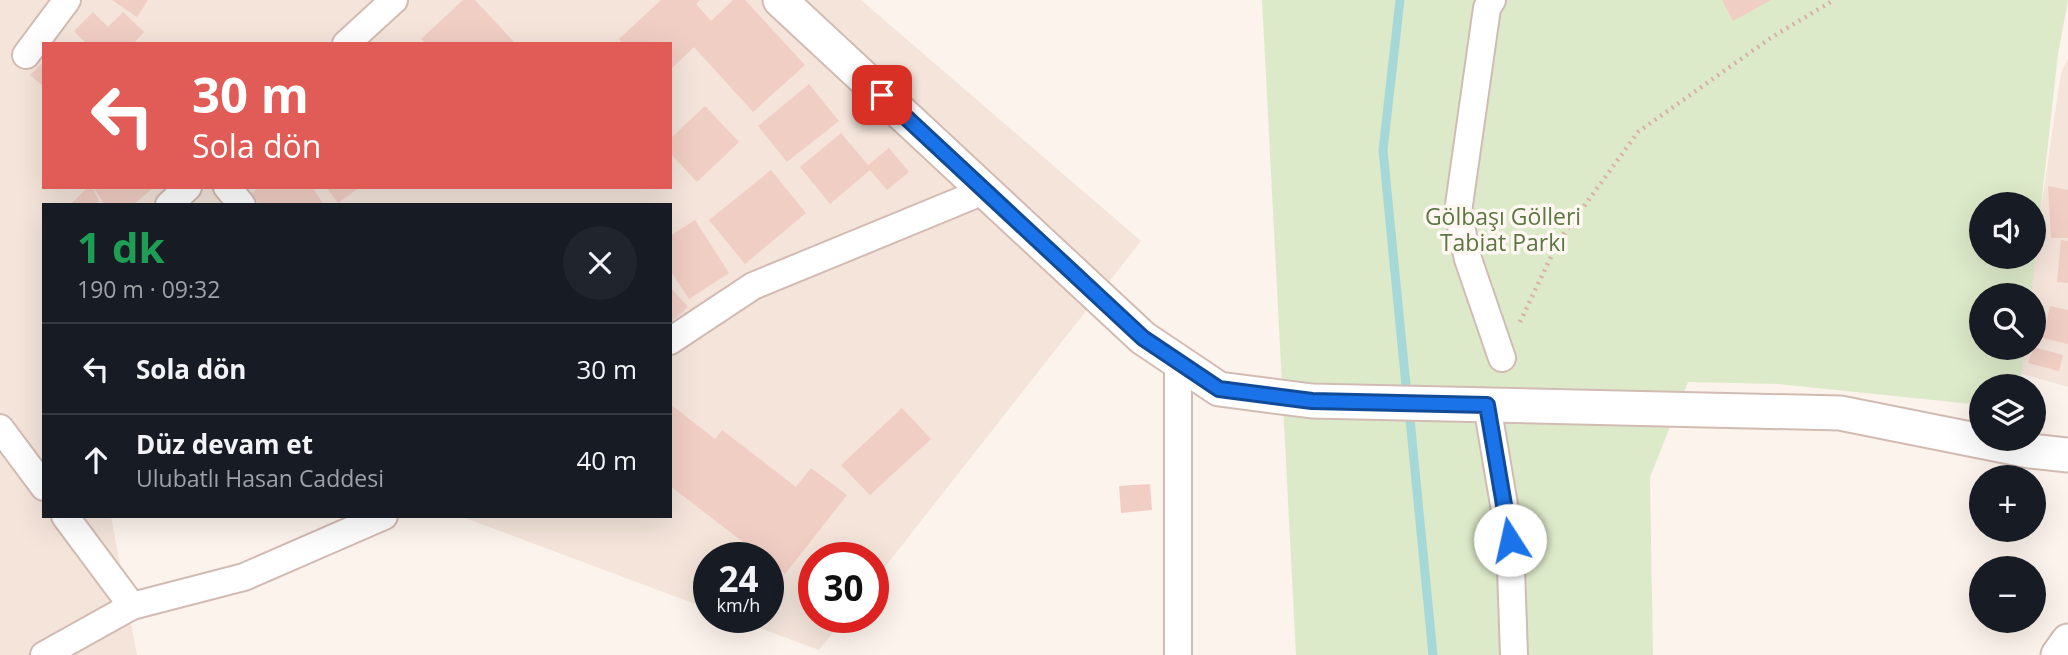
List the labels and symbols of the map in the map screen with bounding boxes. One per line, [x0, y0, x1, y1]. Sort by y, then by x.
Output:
pin [852, 65, 912, 125]
park label: Gölbaşı Gölleri Tabiat Parkı [1425, 200, 1581, 258]
position arrow [1473, 503, 1547, 577]
speed limit sign: 30 [798, 542, 889, 633]

